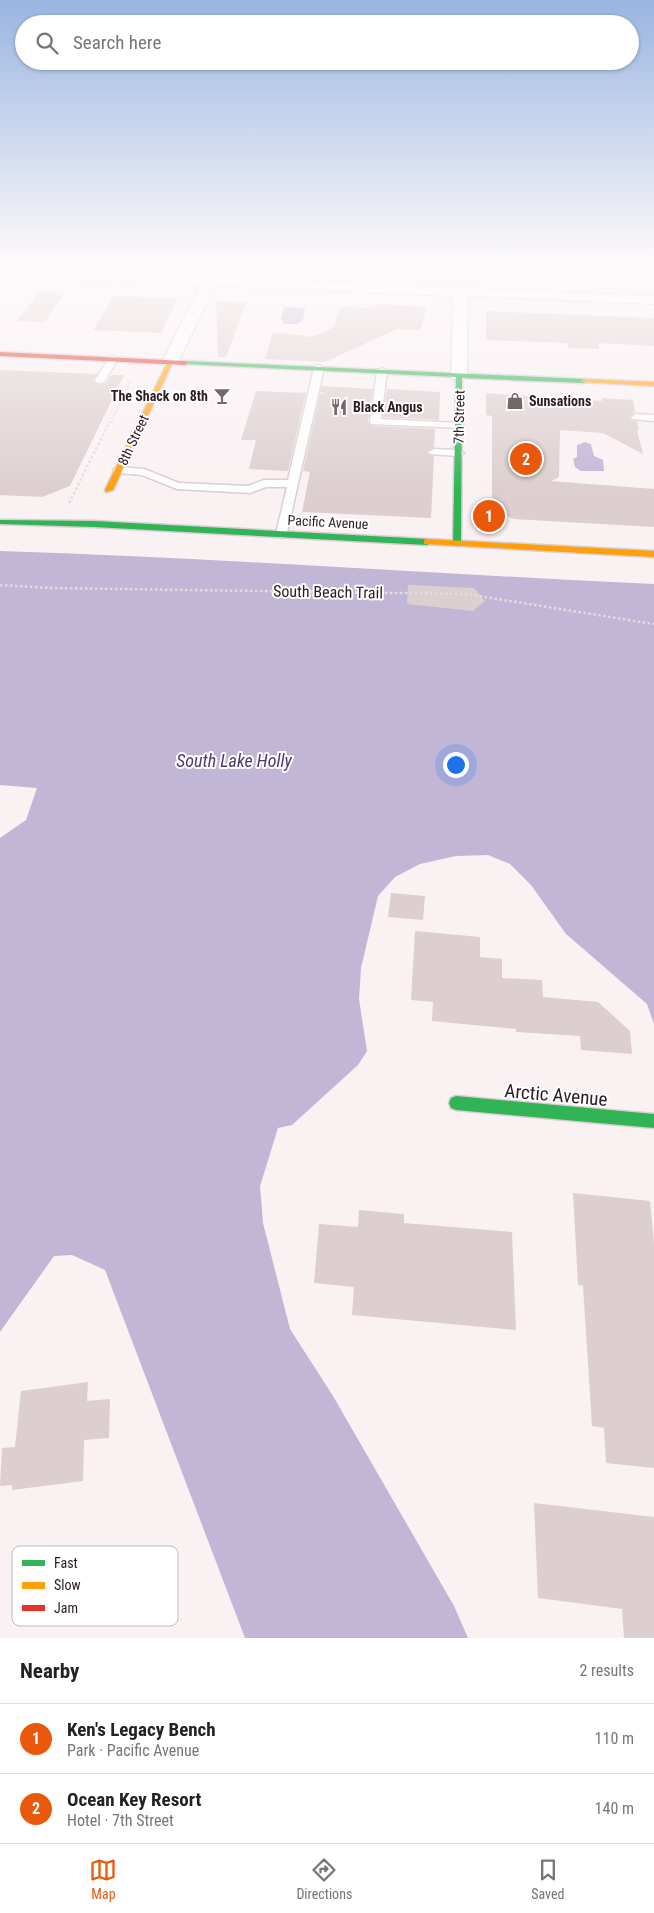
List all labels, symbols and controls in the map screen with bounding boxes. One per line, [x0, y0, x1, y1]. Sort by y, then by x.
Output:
search box [15, 15, 639, 70]
icon: search [33, 29, 61, 57]
text: Search here [73, 31, 161, 54]
bar icon: The Shack on 8th [212, 386, 232, 406]
place label: The Shack on 8th [111, 388, 208, 404]
street label: 7th Street [451, 390, 467, 444]
shop icon: Sunsations [505, 391, 525, 411]
place label: Sunsations [529, 393, 591, 409]
restaurant icon: Black Angus [329, 397, 349, 417]
place label: Black Angus [353, 399, 423, 415]
street label: 8th Street [114, 412, 152, 468]
pin: 2 [510, 440, 542, 478]
pin: 1 [473, 497, 505, 535]
street label: Pacific Avenue [287, 512, 369, 532]
street label: South Beach Trail [273, 582, 383, 602]
water label: South Lake Holly [176, 750, 292, 771]
your location [443, 752, 469, 778]
street label: Arctic Avenue [504, 1079, 608, 1111]
legend [12, 1546, 178, 1626]
text: Fast [54, 1555, 78, 1571]
text: Slow [54, 1577, 81, 1593]
text: Jam [54, 1600, 78, 1616]
text: Nearby [20, 1659, 79, 1683]
text: 2 results [579, 1661, 634, 1680]
text: Ken's Legacy Bench [67, 1718, 216, 1741]
text: 1 [32, 1729, 40, 1748]
text: 110 m [595, 1729, 634, 1748]
text: Park · Pacific Avenue [67, 1741, 199, 1760]
text: Ocean Key Resort [67, 1788, 201, 1811]
text: 2 [32, 1799, 40, 1818]
text: 140 m [595, 1799, 634, 1818]
text: Hotel · 7th Street [67, 1811, 174, 1830]
tab: Map [89, 1856, 117, 1902]
tab: Directions [296, 1856, 352, 1902]
tab: Saved [531, 1856, 565, 1902]

